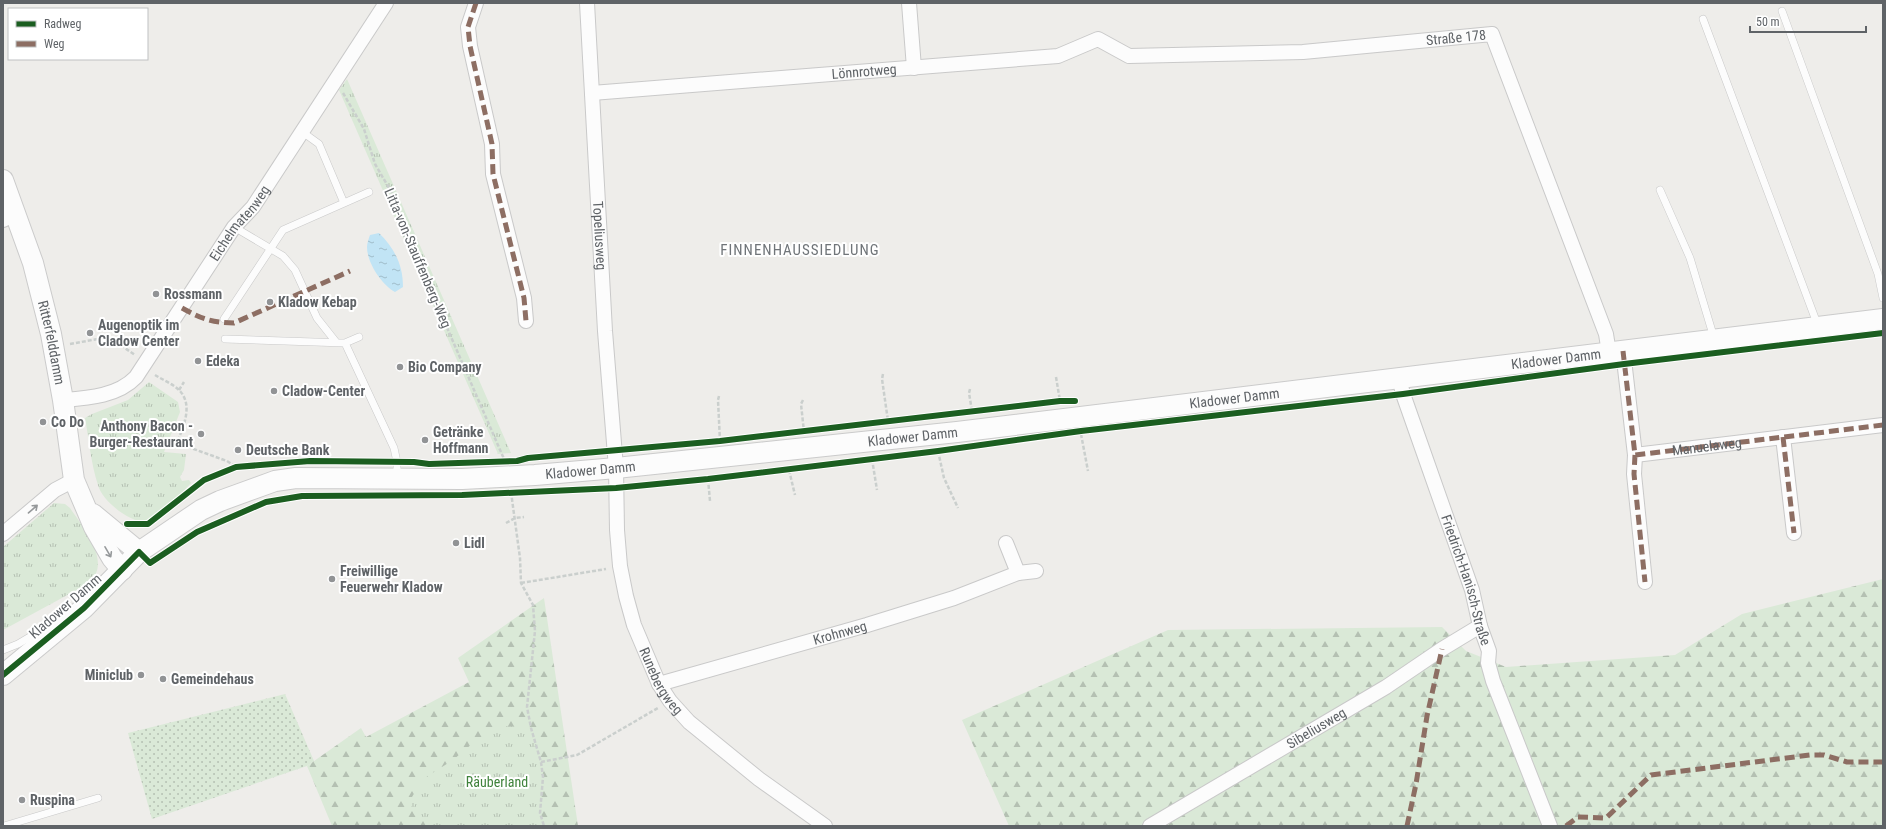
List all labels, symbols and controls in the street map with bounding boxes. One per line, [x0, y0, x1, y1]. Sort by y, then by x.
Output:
legend [8, 8, 148, 60]
scale bar [1750, 8, 1866, 34]
text: 50 m [1756, 15, 1780, 29]
text: Radweg [44, 17, 81, 31]
street label: Straße 178 [1425, 27, 1487, 48]
text: Weg [44, 37, 65, 51]
street label: Lönnrotweg [831, 61, 897, 82]
street label: Eichelmatenweg [206, 182, 273, 264]
street label: Litta-von-Stauffenberg-Weg [381, 186, 455, 330]
street label: Topeliusweg [590, 201, 610, 271]
district label: FINNENHAUSSIEDLUNG [720, 241, 880, 259]
place label: Rossmann [164, 286, 222, 302]
marker: Rossmann [151, 289, 161, 299]
place label: Kladow Kebap [278, 294, 357, 310]
marker: Kladow Kebap [265, 297, 275, 307]
street label: Ritterfelddamm [35, 299, 68, 386]
place label: Augenoptik im Cladow Center [98, 317, 180, 349]
marker: Augenoptik im Cladow Center [85, 328, 95, 338]
street label: Kladower Damm [1510, 345, 1602, 372]
place label: Edeka [206, 353, 240, 369]
marker: Edeka [193, 356, 203, 366]
place label: Bio Company [408, 359, 482, 375]
marker: Bio Company [395, 362, 405, 372]
place label: Cladow-Center [282, 383, 365, 399]
street label: Kladower Damm [1188, 385, 1280, 412]
marker: Cladow-Center [269, 386, 279, 396]
place label: Co Do [51, 414, 84, 430]
marker: Co Do [38, 417, 48, 427]
place label: Anthony Bacon - Burger-Restaurant [90, 418, 193, 450]
place label: Getränke Hoffmann [433, 424, 489, 456]
street label: Kladower Damm [867, 424, 959, 449]
marker: Anthony Bacon - Burger-Restaurant [196, 429, 206, 439]
street label: Manuelaweg [1671, 434, 1742, 458]
marker: Getränke Hoffmann [420, 435, 430, 445]
place label: Deutsche Bank [246, 442, 330, 458]
marker: Deutsche Bank [233, 445, 243, 455]
street label: Kladower Damm [545, 458, 636, 482]
one-way arrow [27, 505, 38, 514]
street label: Friedrich-Hanisch-Straße [1438, 512, 1494, 648]
place label: Lidl [464, 535, 485, 551]
marker: Lidl [451, 538, 461, 548]
one-way arrow [105, 546, 113, 558]
place label: Freiwillige Feuerwehr Kladow [340, 563, 443, 595]
street label: Kladower Damm [26, 570, 104, 642]
marker: Freiwillige Feuerwehr Kladow [327, 574, 337, 584]
street label: Krohnweg [811, 618, 868, 648]
street label: Runebergweg [636, 645, 686, 718]
place label: Miniclub [85, 667, 133, 683]
marker: Miniclub [136, 670, 146, 680]
place label: Gemeindehaus [171, 671, 254, 687]
marker: Gemeindehaus [158, 674, 168, 684]
street label: Sibeliusweg [1284, 704, 1349, 752]
park label: Räuberland [466, 774, 528, 790]
place label: Ruspina [30, 792, 75, 808]
marker: Ruspina [17, 795, 27, 805]

